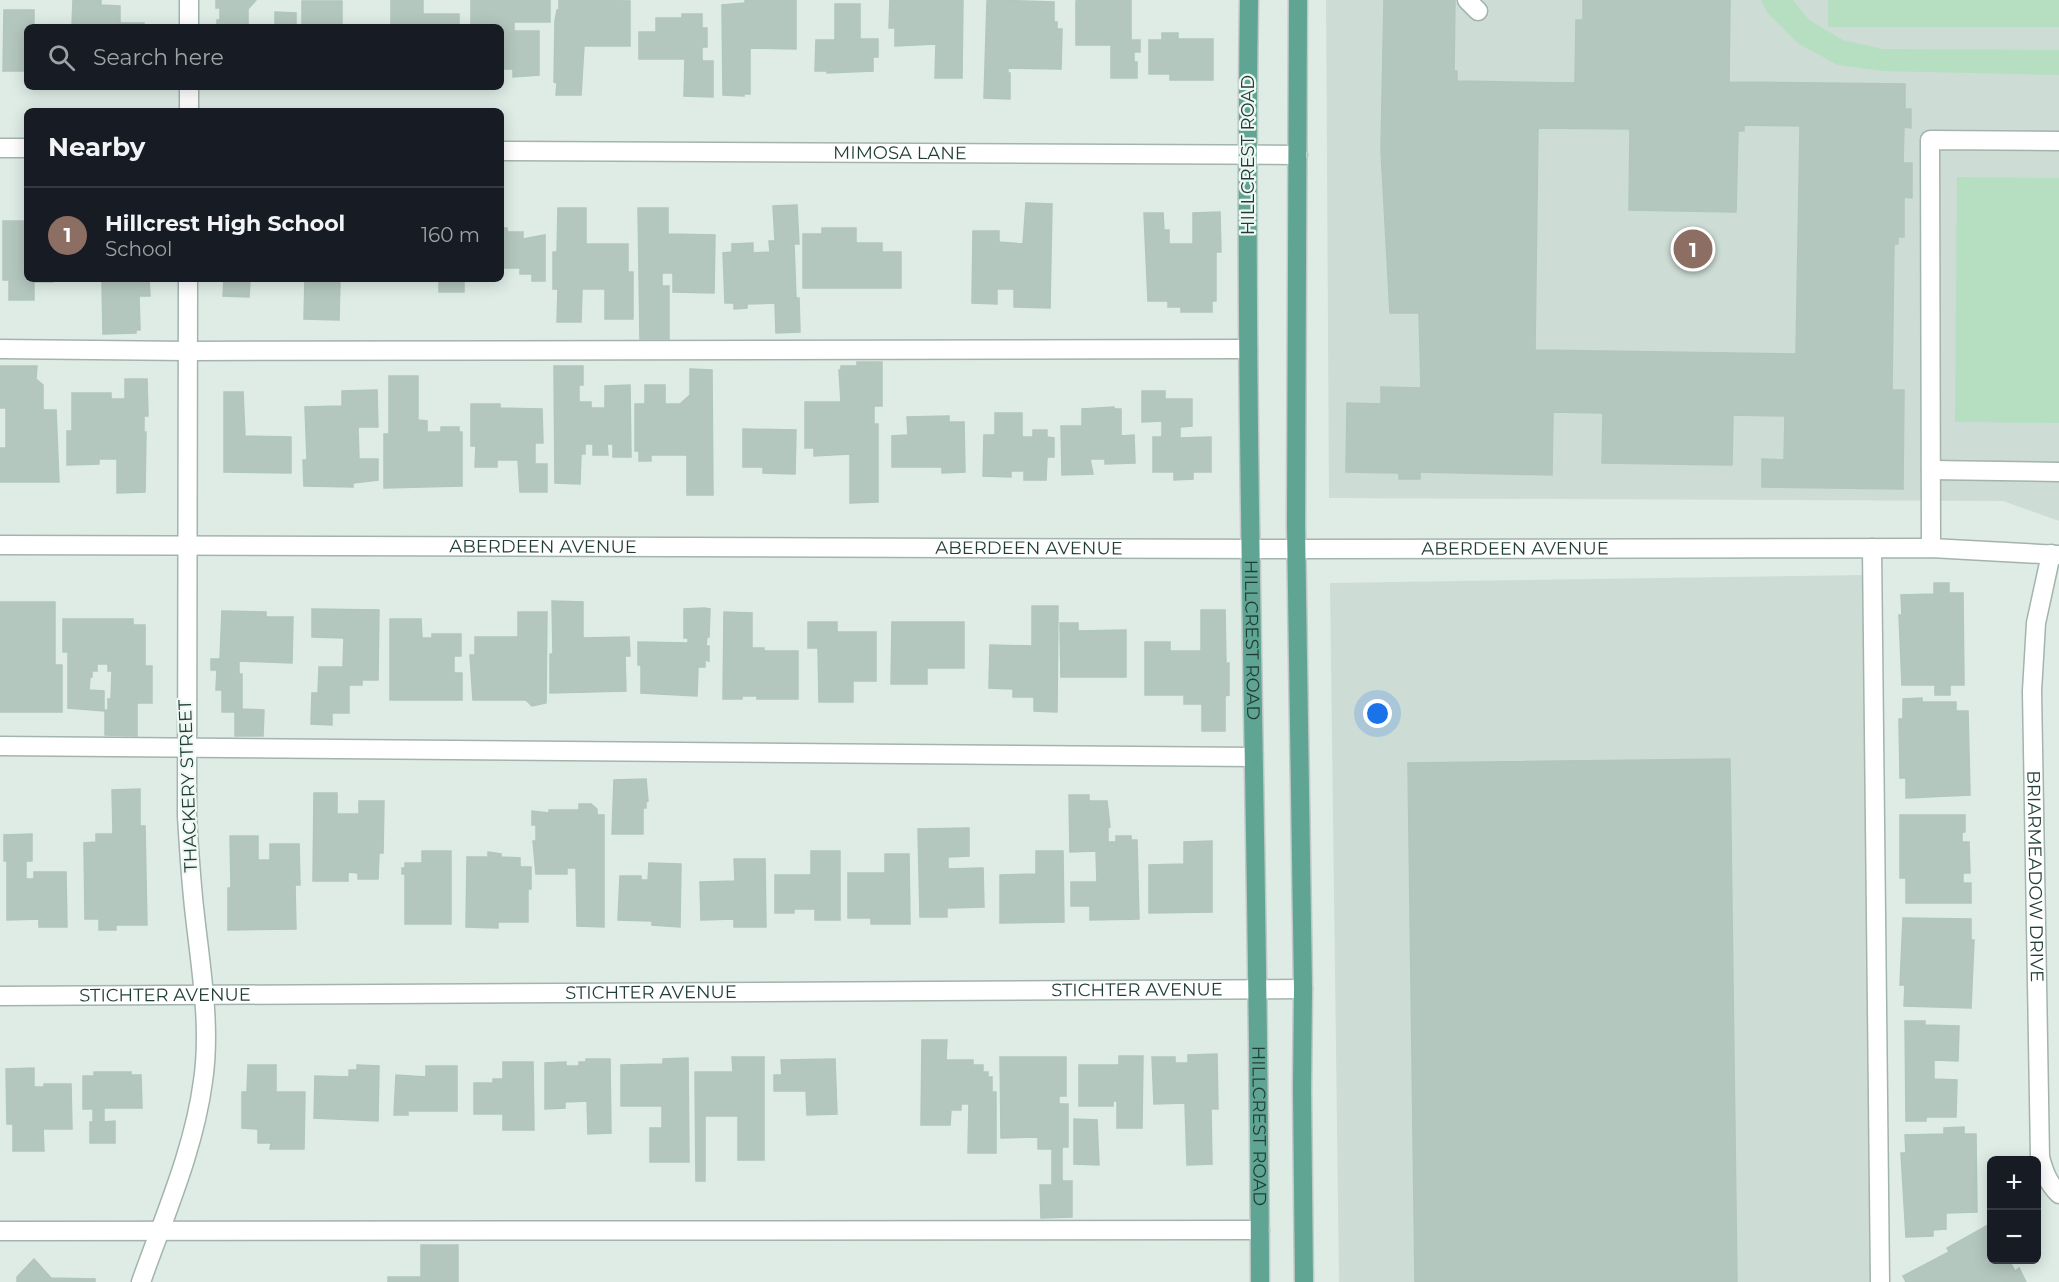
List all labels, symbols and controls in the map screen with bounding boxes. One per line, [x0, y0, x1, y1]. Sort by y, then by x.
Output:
search box [24, 24, 504, 90]
icon: search [45, 41, 78, 74]
text: Search here [93, 44, 224, 71]
street label: HILLCREST ROAD [1237, 75, 1259, 235]
text: Nearby [48, 131, 145, 163]
street label: MIMOSA LANE [833, 142, 967, 164]
text: Hillcrest High School [105, 210, 345, 237]
text: 1 [64, 223, 71, 247]
text: 160 m [421, 223, 480, 247]
pin: 1 [1674, 226, 1712, 272]
text: School [105, 237, 172, 261]
street label: ABERDEEN AVENUE [449, 535, 637, 558]
street label: ABERDEEN AVENUE [935, 537, 1123, 559]
street label: ABERDEEN AVENUE [1421, 538, 1609, 560]
street label: HILLCREST ROAD [1240, 560, 1264, 720]
street label: THACKERY STREET [174, 699, 202, 873]
your location [1363, 699, 1392, 728]
street label: BRIARMEADOW DRIVE [2022, 770, 2048, 982]
street label: STICHTER AVENUE [1051, 978, 1223, 1001]
street label: STICHTER AVENUE [565, 981, 737, 1004]
street label: STICHTER AVENUE [79, 984, 251, 1007]
street label: HILLCREST ROAD [1247, 1046, 1271, 1206]
map controls [1987, 1156, 2041, 1264]
button: + [1987, 1156, 2041, 1210]
button: − [1987, 1210, 2041, 1264]

